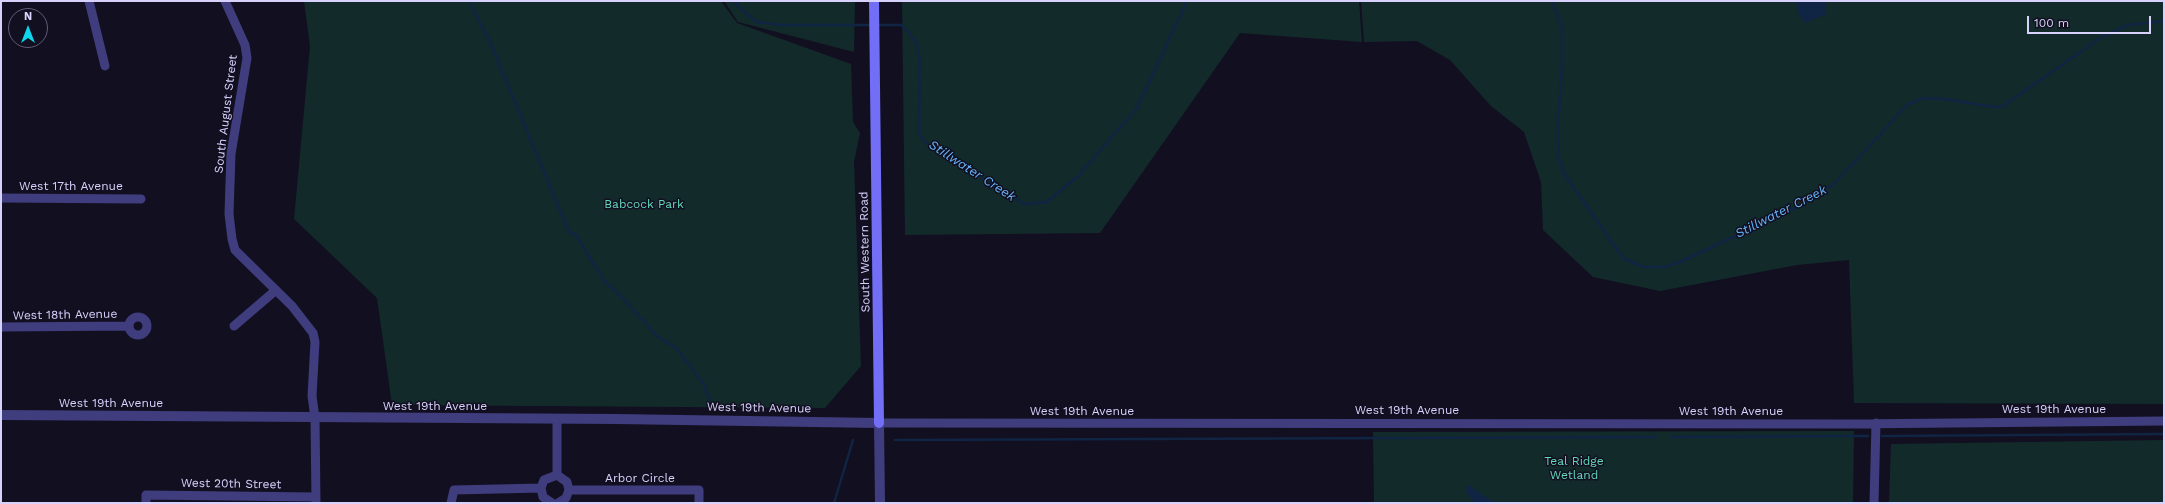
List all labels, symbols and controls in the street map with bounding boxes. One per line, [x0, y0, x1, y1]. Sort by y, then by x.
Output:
north arrow [8, 8, 48, 48]
scale bar [2029, 8, 2153, 34]
text: N [24, 10, 32, 23]
text: 100 m [2034, 16, 2069, 30]
street label: South August Street [212, 54, 240, 174]
water label: Stillwater Creek [926, 137, 1018, 205]
street label: West 17th Avenue [19, 179, 123, 193]
water label: Stillwater Creek [1733, 182, 1829, 242]
street label: South Western Road [857, 191, 873, 313]
park label: Babcock Park [604, 197, 684, 211]
street label: West 18th Avenue [13, 307, 117, 323]
street label: West 19th Avenue [59, 396, 163, 410]
street label: West 19th Avenue [383, 399, 487, 413]
street label: West 19th Avenue [707, 400, 811, 416]
street label: West 19th Avenue [2002, 402, 2106, 416]
street label: West 19th Avenue [1355, 403, 1459, 417]
street label: West 19th Avenue [1030, 404, 1134, 418]
street label: West 19th Avenue [1679, 404, 1783, 418]
park label: Teal Ridge Wetland [1544, 454, 1604, 482]
street label: Arbor Circle [605, 471, 675, 485]
street label: West 20th Street [181, 476, 281, 492]

